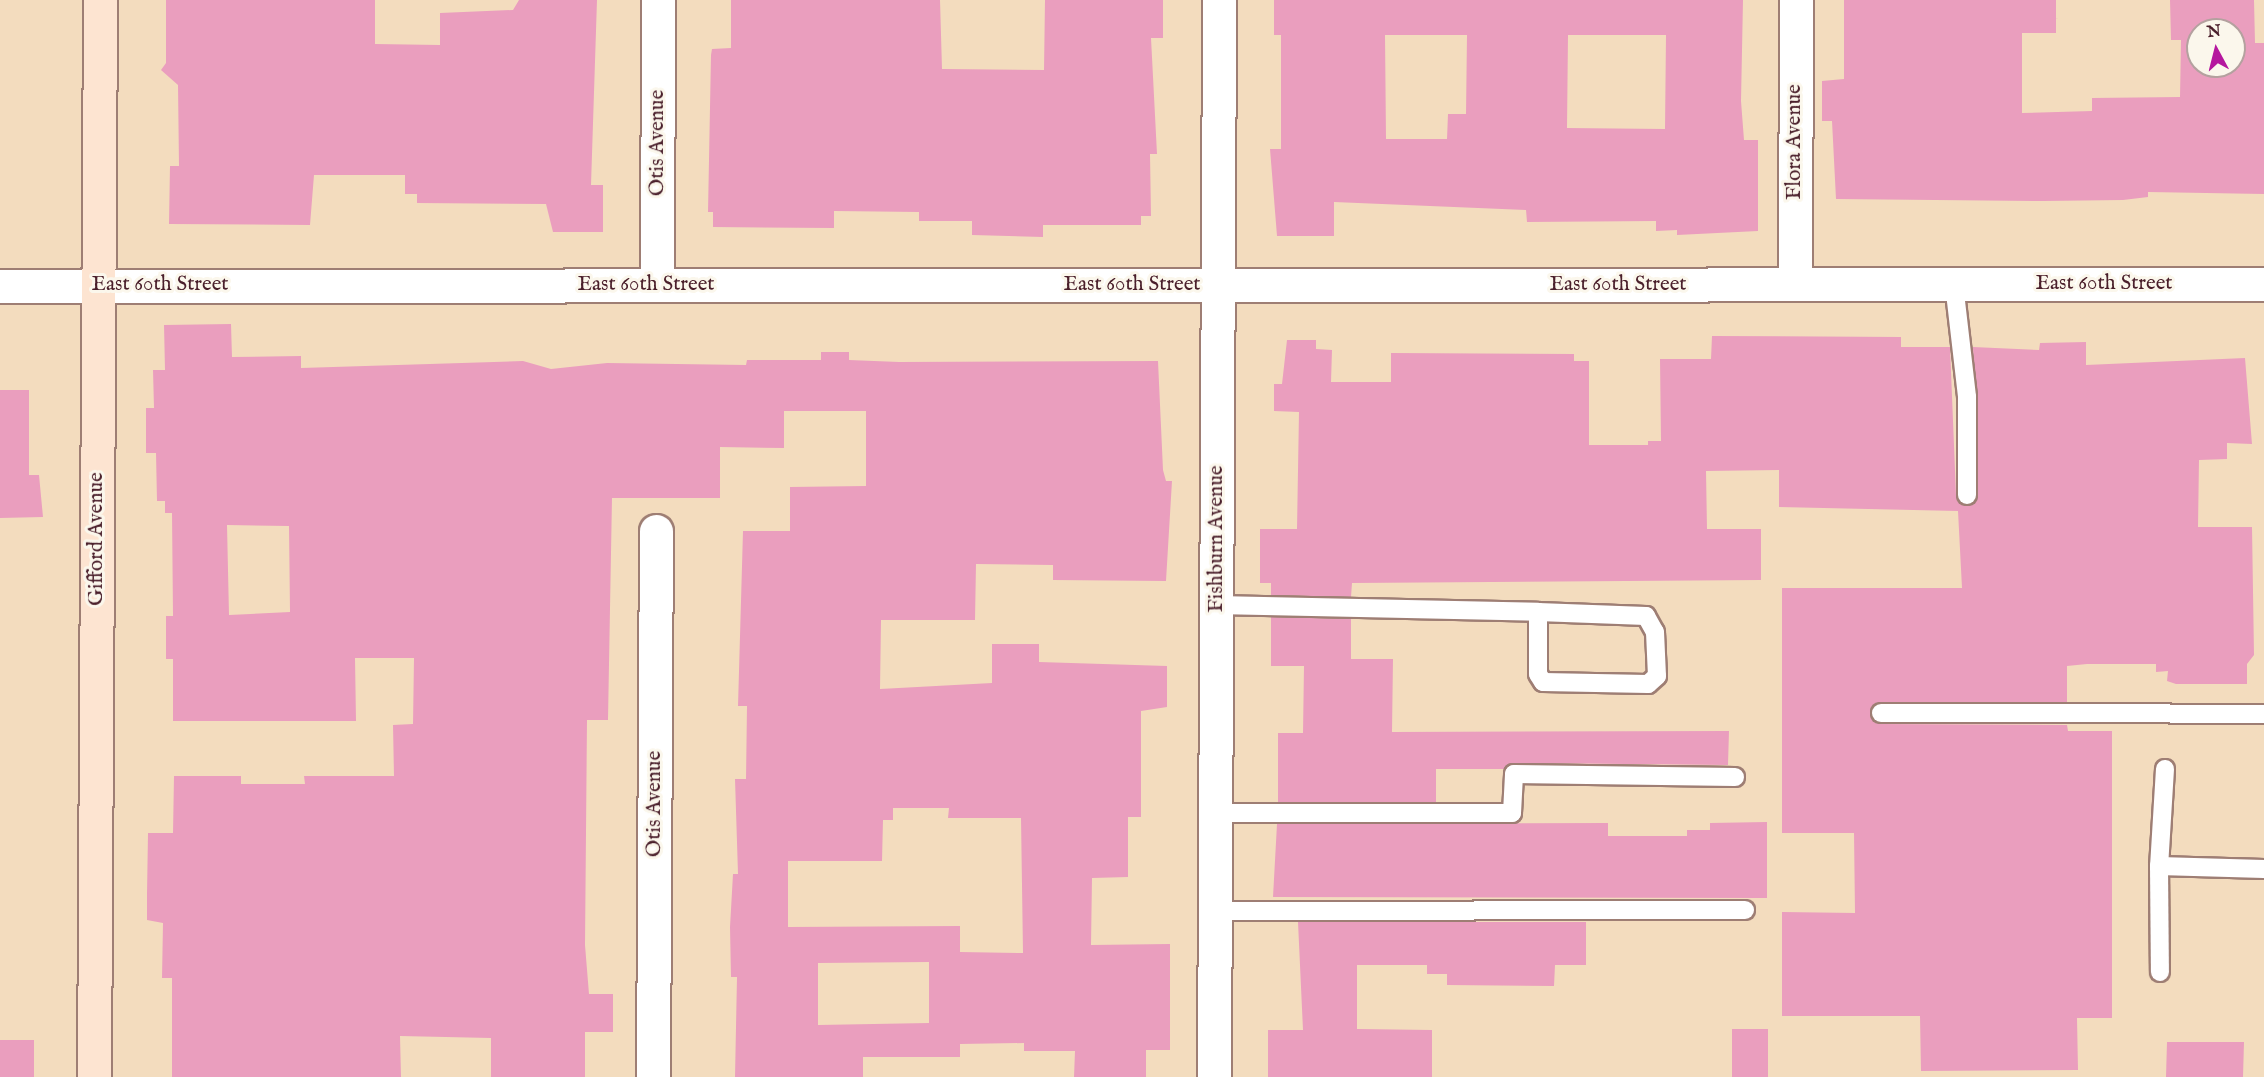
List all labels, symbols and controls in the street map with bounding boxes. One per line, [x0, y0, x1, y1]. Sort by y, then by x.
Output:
north arrow [2186, 18, 2246, 78]
text: N [2206, 21, 2222, 43]
street label: Flora Avenue [1782, 84, 1808, 200]
street label: Otis Avenue [645, 90, 671, 196]
street label: East 60th Street [2035, 271, 2173, 297]
street label: East 60th Street [91, 272, 229, 298]
street label: East 60th Street [577, 272, 715, 298]
street label: East 60th Street [1063, 272, 1201, 298]
street label: East 60th Street [1549, 272, 1687, 298]
street label: Fishburn Avenue [1204, 465, 1230, 613]
street label: Gifford Avenue [84, 472, 110, 606]
street label: Otis Avenue [642, 751, 668, 857]

